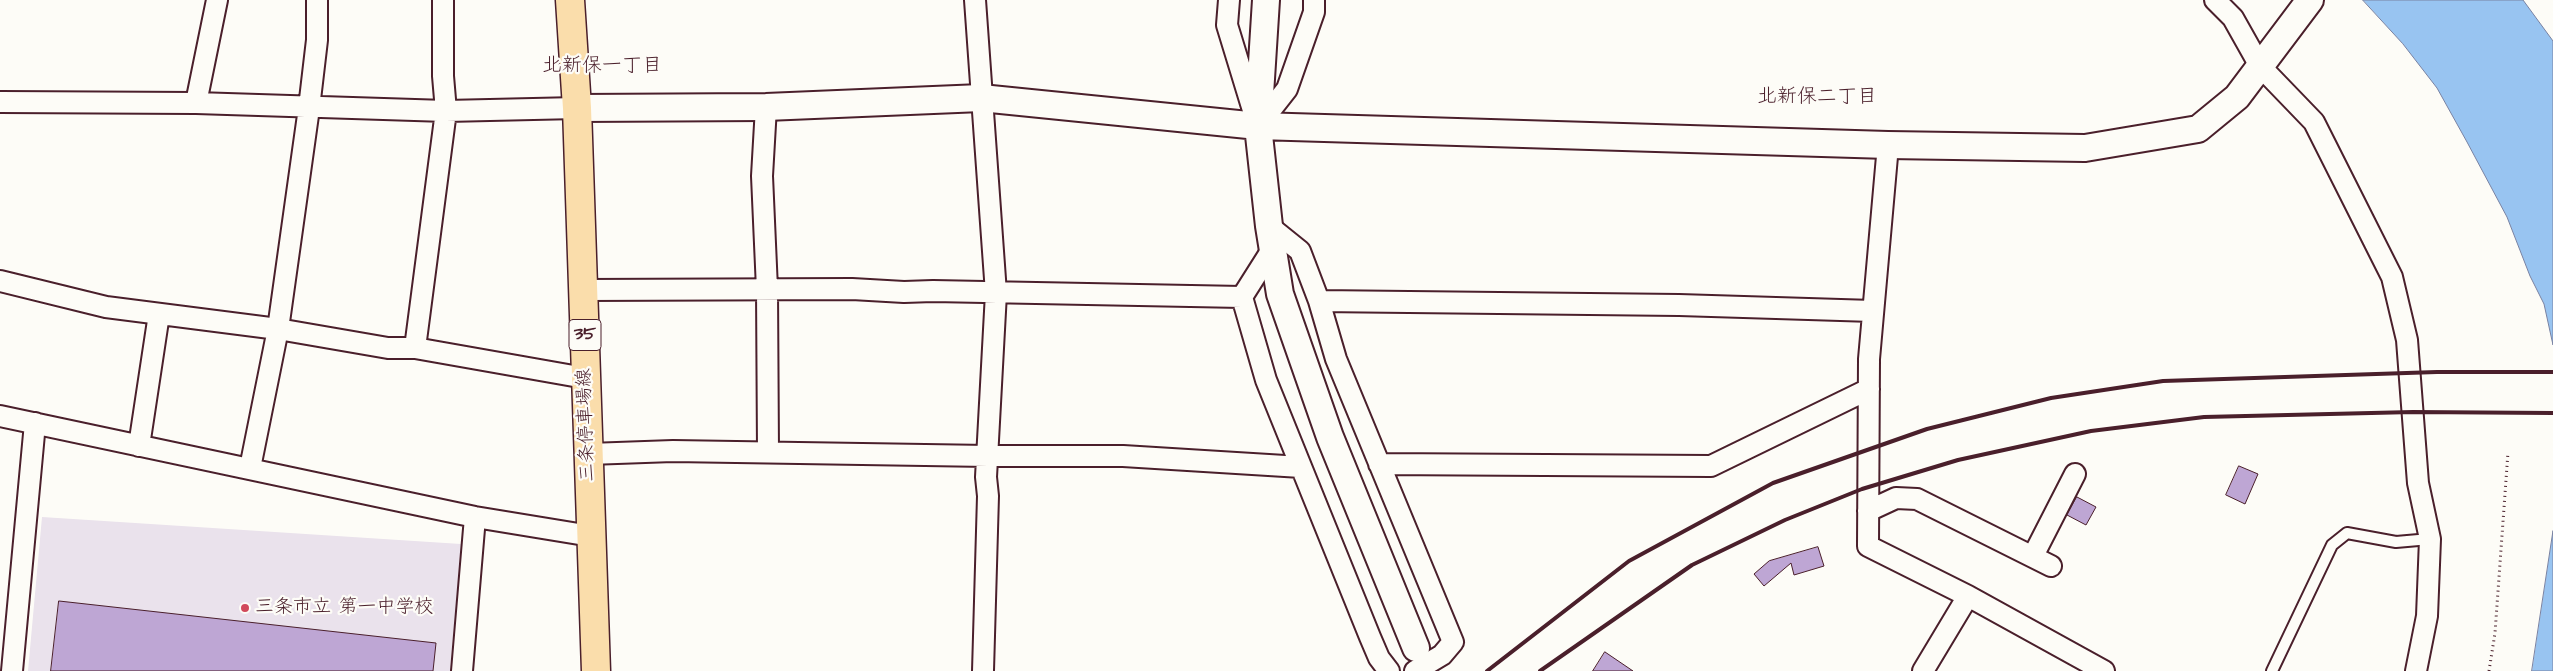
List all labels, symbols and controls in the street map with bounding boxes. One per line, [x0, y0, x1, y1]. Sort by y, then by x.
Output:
district label: 北新保一丁目 [542, 55, 662, 79]
district label: 北新保二丁目 [1757, 86, 1877, 110]
road number: 35 [569, 320, 601, 350]
street label: 三条停車場線 [574, 368, 600, 482]
place label: 三条市立 第一中学校 [255, 597, 434, 619]
marker: 三条市立 第一中学校 [239, 602, 251, 614]

